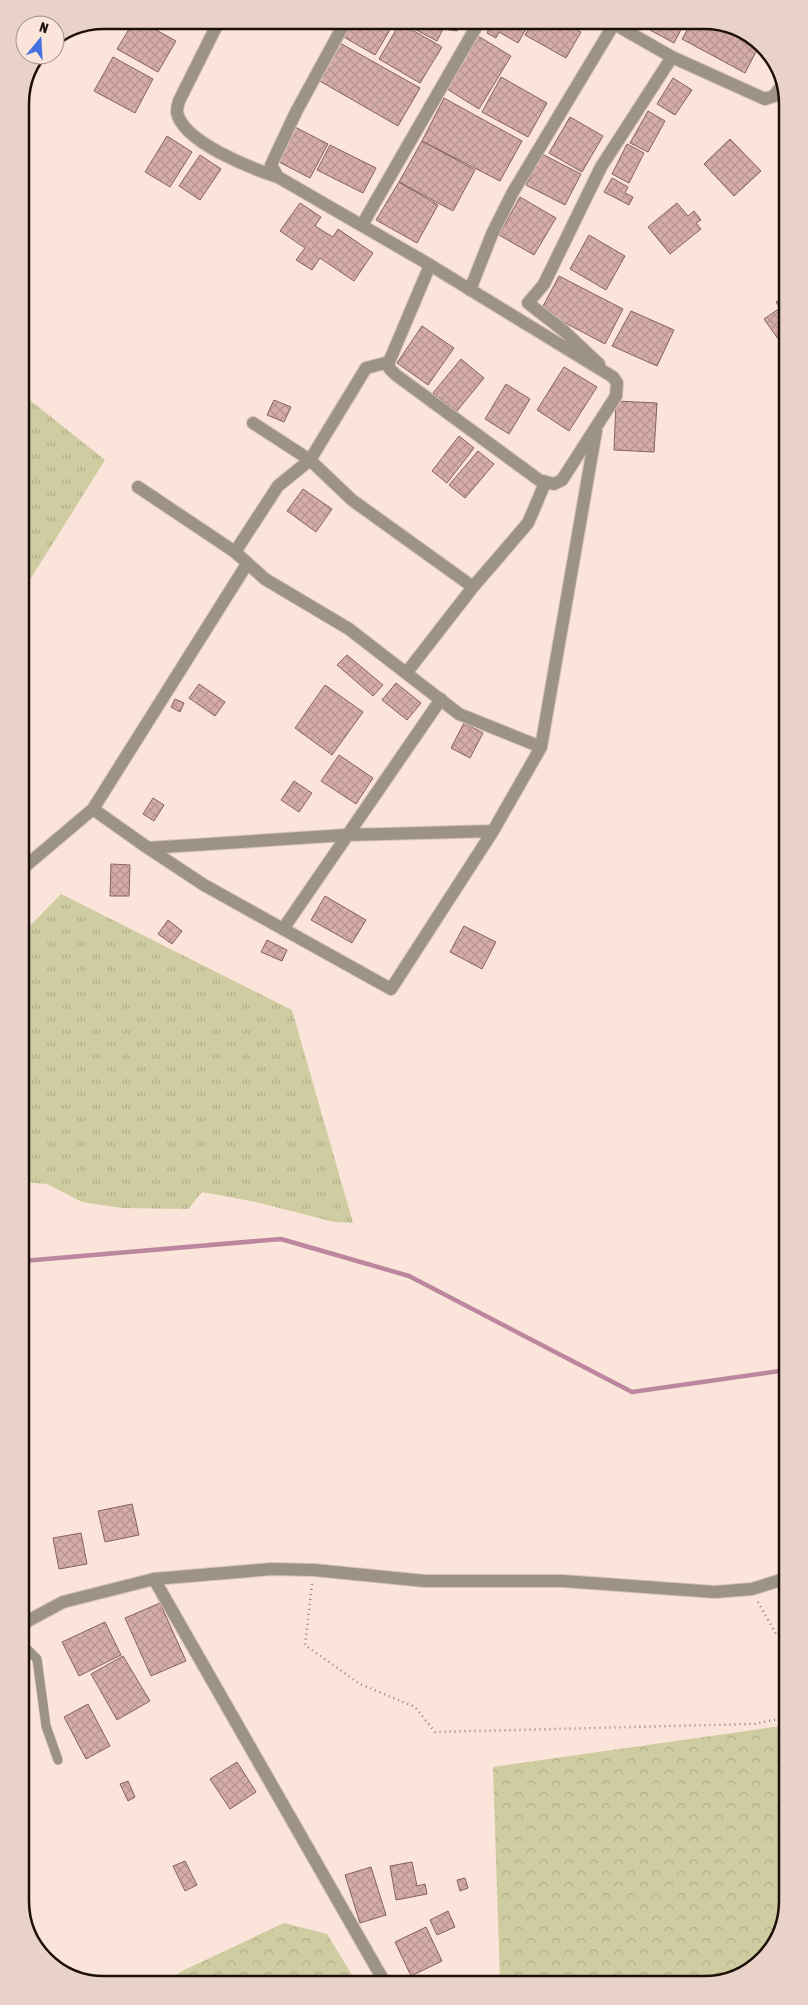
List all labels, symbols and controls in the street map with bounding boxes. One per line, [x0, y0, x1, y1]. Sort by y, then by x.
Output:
north arrow [15, 15, 65, 65]
text: N [38, 19, 50, 37]

